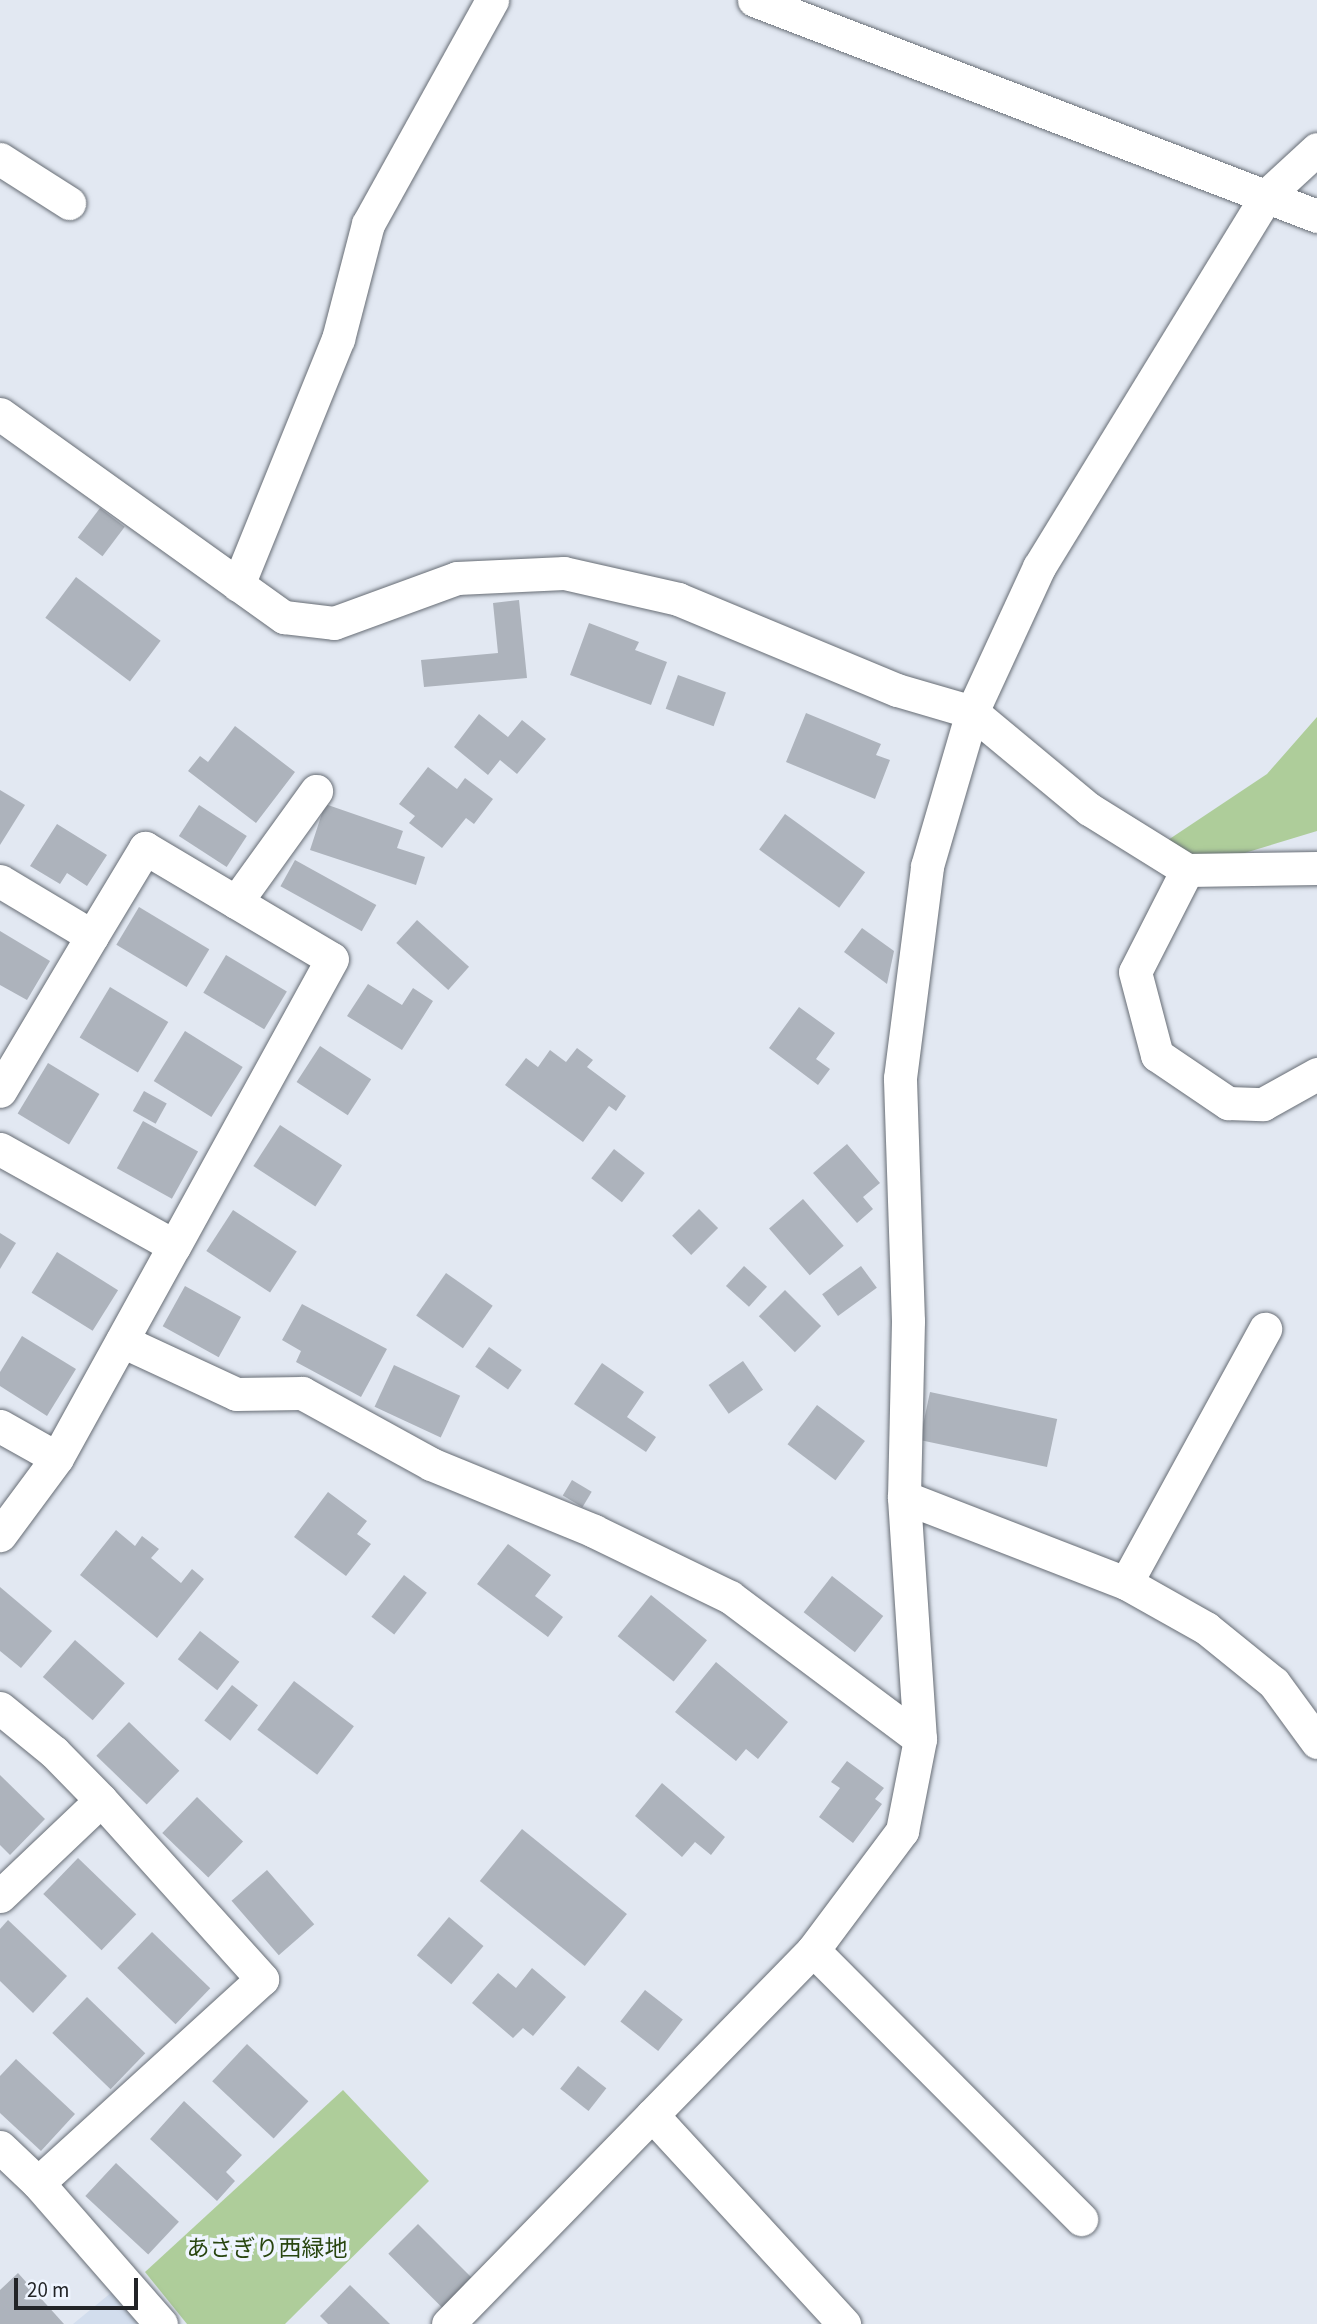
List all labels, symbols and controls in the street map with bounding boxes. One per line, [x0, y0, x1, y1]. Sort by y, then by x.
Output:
park label: あさぎり西緑地 [187, 2235, 347, 2263]
scale bar [18, 2264, 142, 2308]
text: 20 m [27, 2275, 69, 2305]

